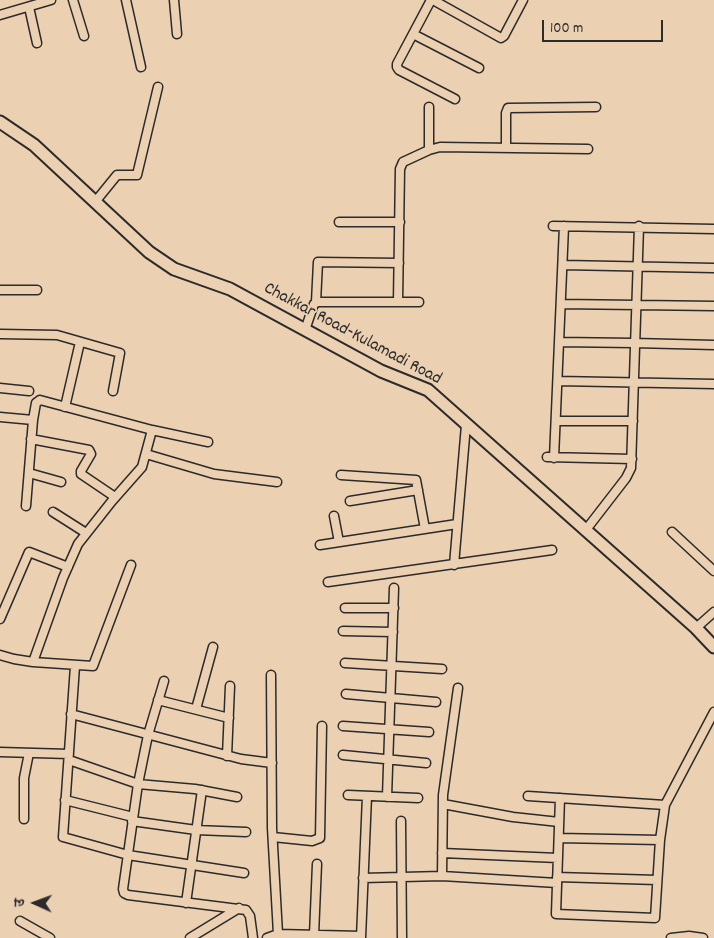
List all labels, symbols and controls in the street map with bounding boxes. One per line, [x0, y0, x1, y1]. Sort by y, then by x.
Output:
scale bar [544, 10, 665, 42]
text: 100 m [550, 18, 583, 40]
street label: Chakkar Road-Kulamadi Road [259, 279, 445, 391]
north arrow [10, 878, 60, 928]
text: उ [10, 898, 30, 907]

